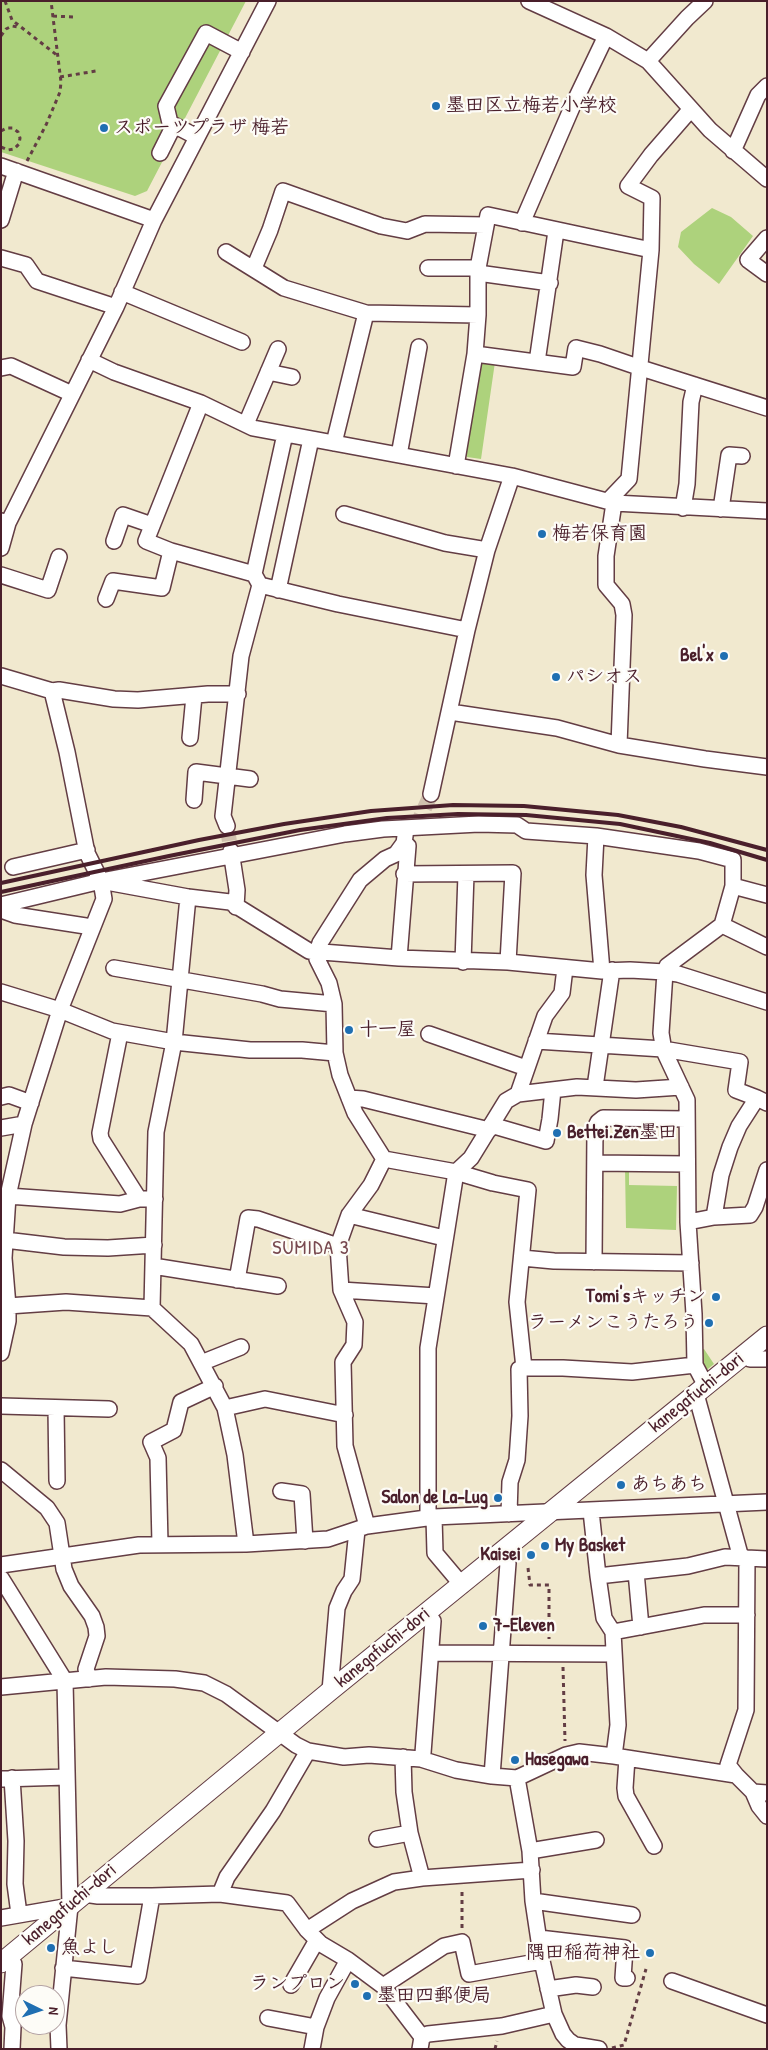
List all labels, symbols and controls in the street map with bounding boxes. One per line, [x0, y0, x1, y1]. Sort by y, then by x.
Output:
place label: 墨田区立梅若小学校 [446, 95, 617, 117]
marker: 墨田区立梅若小学校 [430, 100, 442, 112]
place label: スポーツプラザ 梅若 [114, 117, 289, 139]
marker: スポーツプラザ 梅若 [98, 122, 110, 134]
place label: 梅若保育園 [552, 523, 647, 545]
marker: 梅若保育園 [536, 528, 548, 540]
place label: Bel'x [680, 645, 714, 667]
marker: Bel'x [718, 650, 730, 662]
place label: パシオス [566, 666, 642, 688]
marker: パシオス [550, 671, 562, 683]
place label: 十一屋 [359, 1019, 416, 1041]
marker: 十一屋 [343, 1024, 355, 1036]
place label: Bettei.Zen墨田 [567, 1122, 677, 1144]
marker: Bettei.Zen墨田 [551, 1127, 563, 1139]
district label: SUMIDA 3 [271, 1237, 351, 1261]
place label: Tomi'sキッチン [586, 1286, 706, 1308]
marker: Tomi'sキッチン [710, 1291, 722, 1303]
place label: ラーメンこうたろう [528, 1312, 699, 1334]
marker: ラーメンこうたろう [703, 1317, 715, 1329]
street label: kanegafuchi-dori [645, 1348, 749, 1438]
place label: あちあち [631, 1474, 707, 1496]
marker: あちあち [615, 1479, 627, 1491]
place label: Salon de La-Lug [382, 1487, 488, 1509]
marker: Salon de La-Lug [492, 1492, 504, 1504]
place label: My Basket [555, 1535, 625, 1557]
marker: My Basket [539, 1540, 551, 1552]
place label: Kaisei [480, 1544, 521, 1566]
marker: Kaisei [525, 1549, 537, 1561]
street label: kanegafuchi-dori [331, 1603, 435, 1693]
place label: 7-Eleven [493, 1615, 555, 1637]
marker: 7-Eleven [477, 1620, 489, 1632]
place label: Hasegawa [525, 1749, 588, 1771]
marker: Hasegawa [509, 1754, 521, 1766]
street label: kanegafuchi-dori [18, 1859, 122, 1951]
place label: 魚よし [61, 1937, 118, 1959]
marker: 魚よし [45, 1942, 57, 1954]
place label: 隅田稲荷神社 [526, 1942, 640, 1964]
marker: 隅田稲荷神社 [644, 1947, 656, 1959]
place label: ランプロン [250, 1973, 345, 1995]
marker: ランプロン [349, 1978, 361, 1990]
north arrow [15, 1985, 65, 2035]
place label: 墨田四郵便局 [377, 1985, 491, 2007]
marker: 墨田四郵便局 [361, 1990, 373, 2002]
text: N [45, 2007, 64, 2015]

